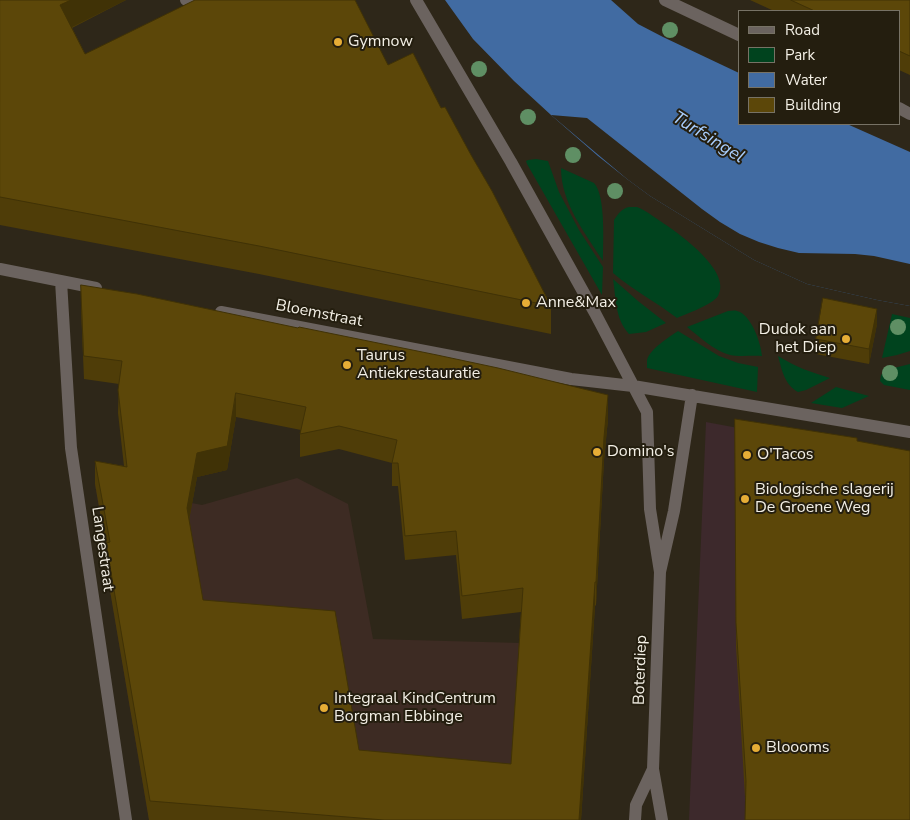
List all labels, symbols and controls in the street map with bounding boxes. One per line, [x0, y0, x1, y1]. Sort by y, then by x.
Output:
legend [738, 10, 900, 125]
text: Road [785, 20, 820, 40]
place label: Gymnow [348, 32, 413, 52]
marker: Gymnow [332, 36, 344, 48]
text: Park [785, 45, 815, 65]
text: Water [785, 70, 827, 90]
text: Building [785, 95, 841, 115]
water label: Turfsingel [668, 107, 748, 169]
place label: Anne&Max [536, 293, 616, 313]
street label: Bloemstraat [274, 296, 364, 332]
marker: Anne&Max [520, 297, 532, 309]
place label: Dudok aan het Diep [759, 320, 836, 358]
marker: Dudok aan het Diep [840, 333, 852, 345]
place label: Taurus Antiekrestauratie [357, 346, 480, 384]
marker: Taurus Antiekrestauratie [341, 359, 353, 371]
place label: Domino's [607, 442, 674, 462]
place label: O'Tacos [757, 445, 814, 465]
marker: Domino's [591, 446, 603, 458]
marker: O'Tacos [741, 449, 753, 461]
place label: Biologische slagerij De Groene Weg [755, 480, 894, 518]
marker: Biologische slagerij De Groene Weg [739, 493, 751, 505]
street label: Langestraat [87, 505, 117, 593]
street label: Boterdiep [630, 635, 652, 705]
place label: Integraal KindCentrum Borgman Ebbinge [334, 689, 496, 727]
marker: Integraal KindCentrum Borgman Ebbinge [318, 702, 330, 714]
place label: Bloooms [766, 738, 830, 758]
marker: Bloooms [750, 742, 762, 754]

